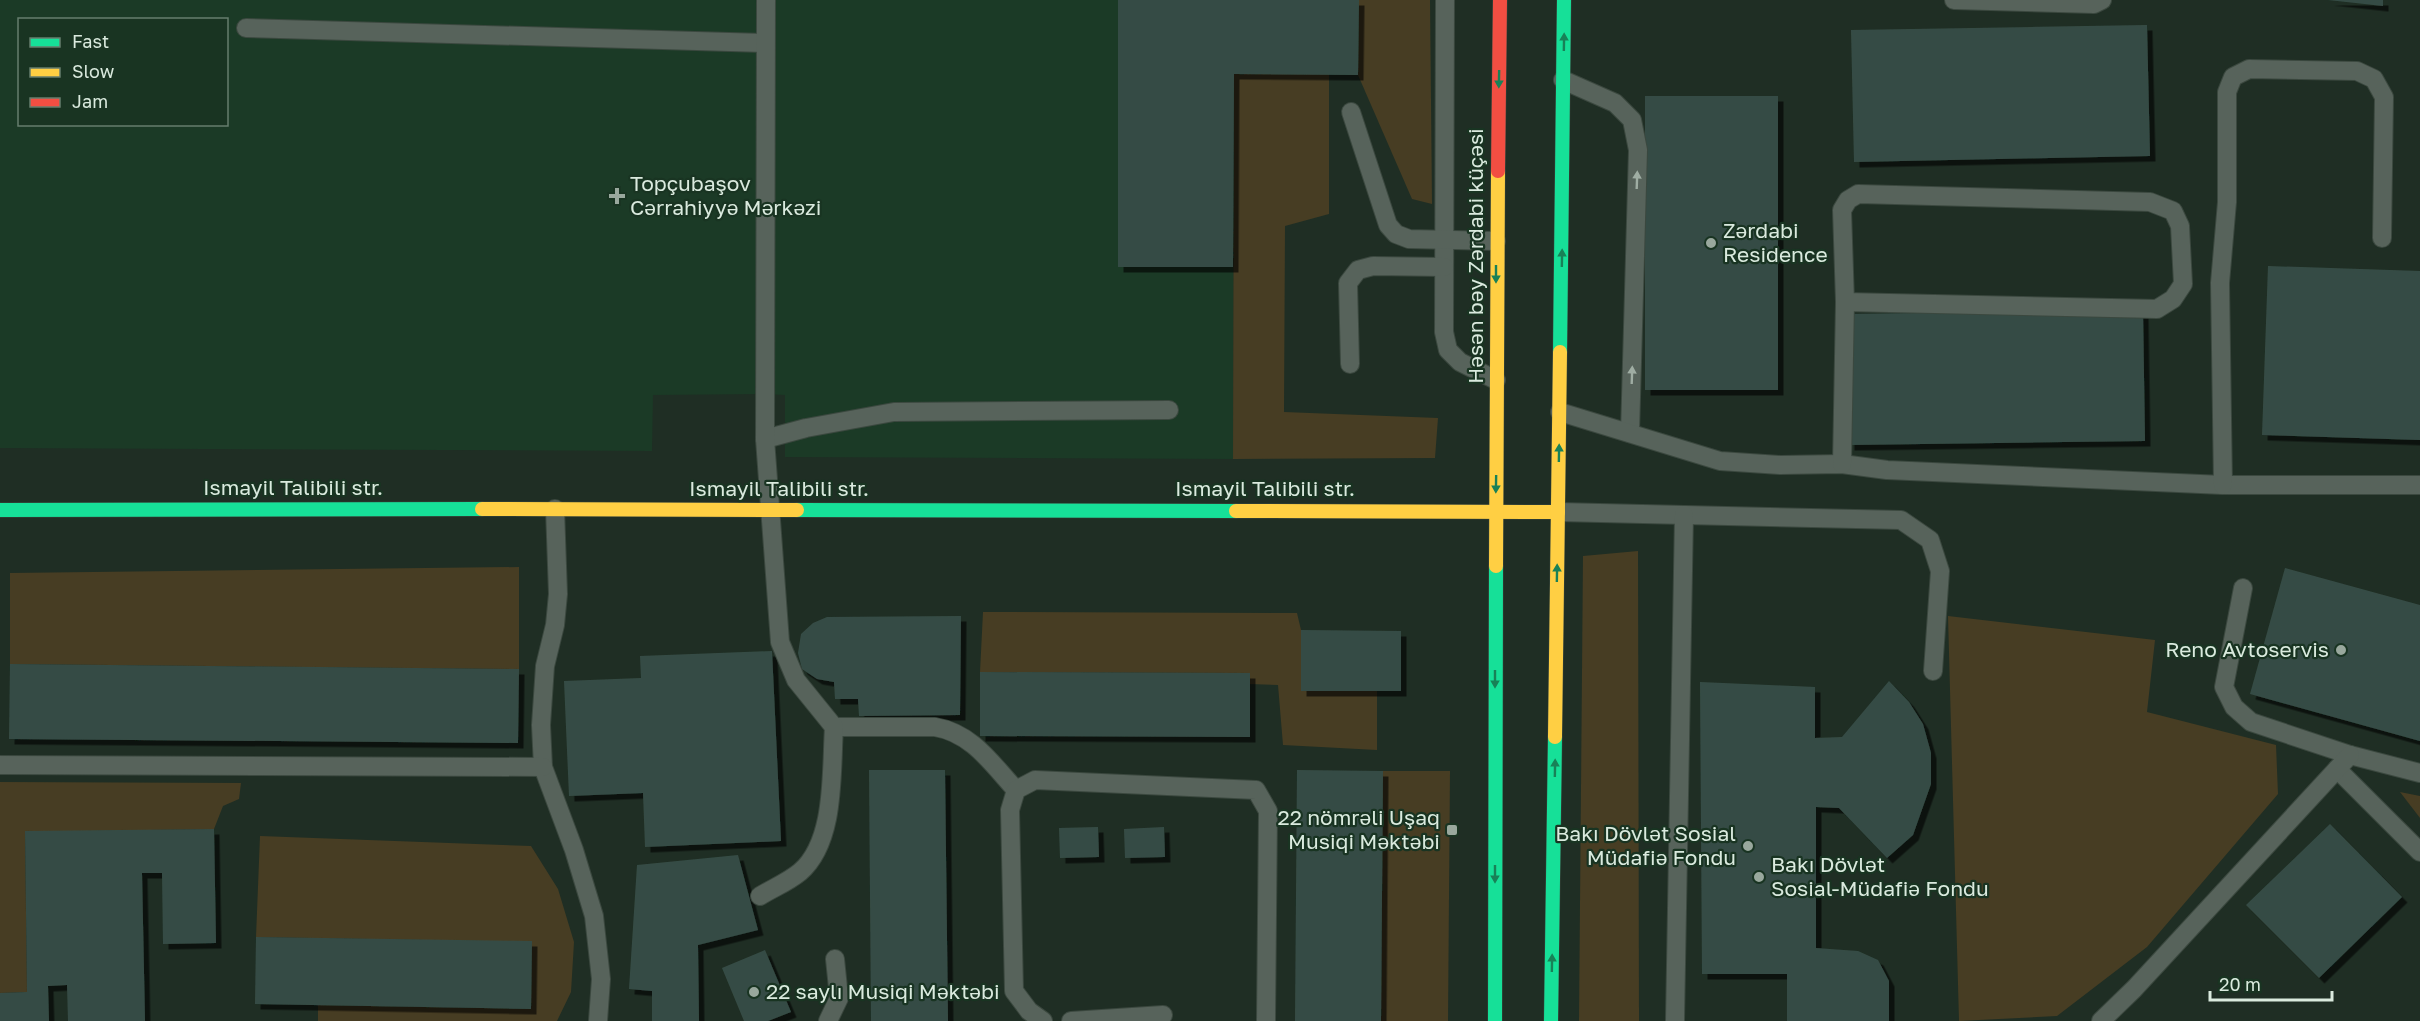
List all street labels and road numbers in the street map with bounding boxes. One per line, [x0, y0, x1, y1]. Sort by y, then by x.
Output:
street label: Həsən bəy Zərdabi küçəsi [1462, 128, 1488, 384]
street label: Ismayil Talibili str. [203, 474, 383, 500]
street label: Ismayil Talibili str. [689, 475, 869, 501]
street label: Ismayil Talibili str. [1175, 475, 1355, 501]

